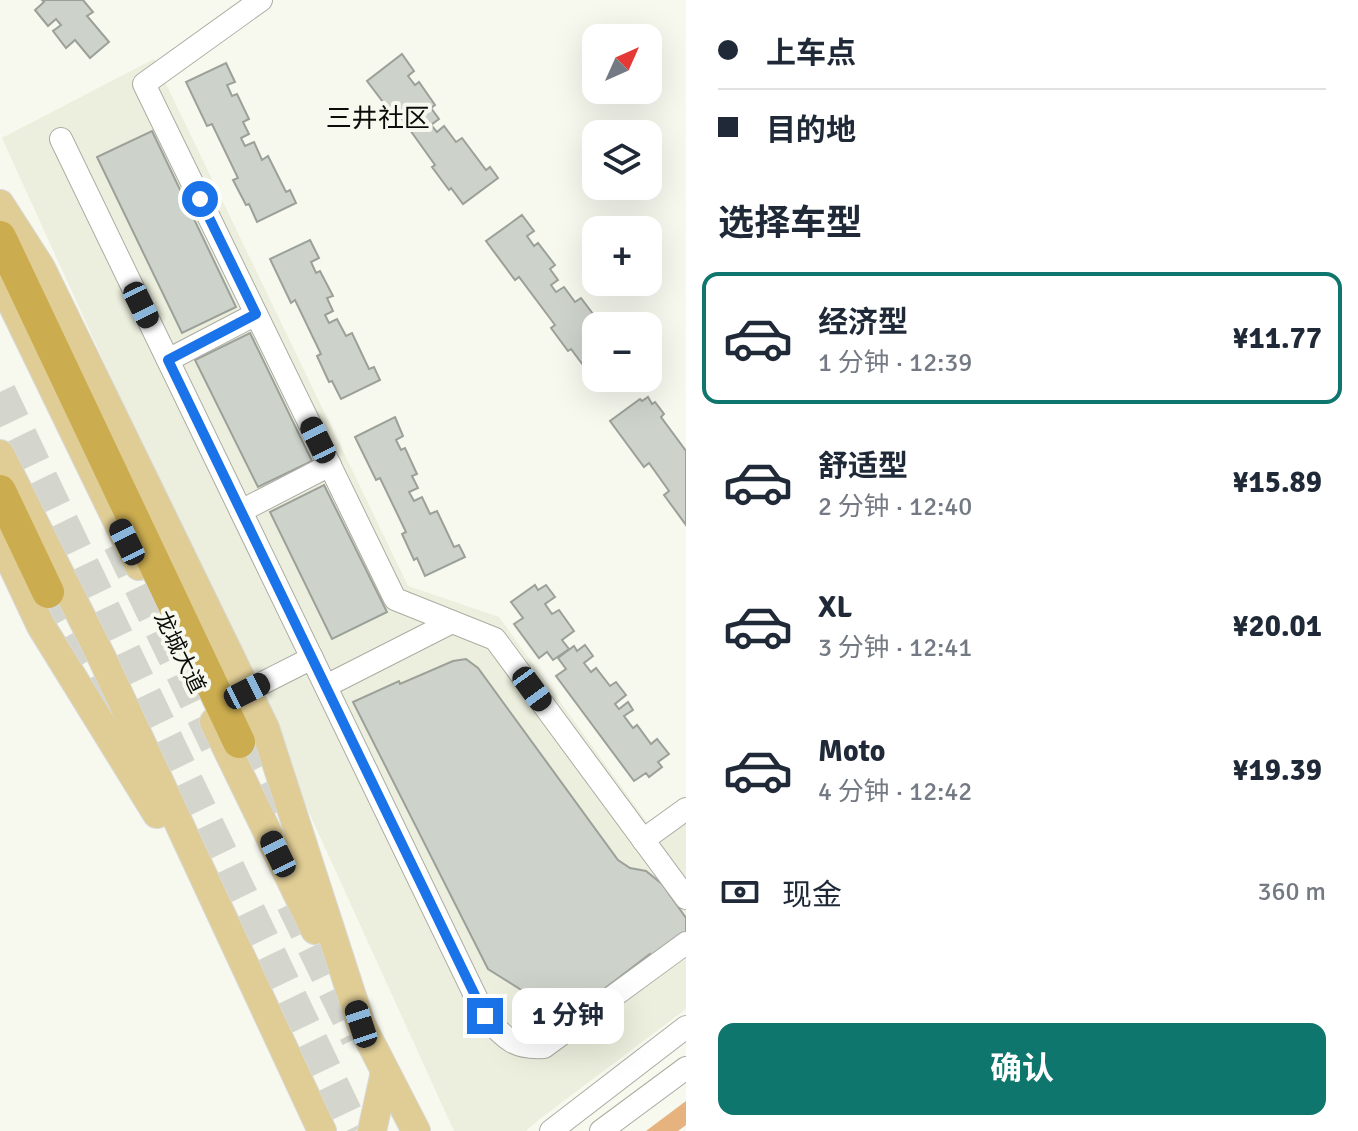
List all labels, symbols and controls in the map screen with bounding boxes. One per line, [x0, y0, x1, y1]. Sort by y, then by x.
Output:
north arrow [582, 24, 662, 104]
map controls [582, 24, 662, 392]
text: 上车点 [766, 35, 856, 72]
district label: 三井社区 [326, 103, 430, 135]
text: 目的地 [766, 112, 856, 149]
button: layers [582, 120, 662, 200]
route start [182, 181, 218, 217]
text: 选择车型 [718, 201, 862, 246]
button: + [582, 216, 662, 296]
car [120, 278, 162, 332]
icon: car [722, 302, 794, 374]
text: 经济型 [818, 304, 908, 341]
button: − [582, 312, 662, 392]
text: ¥11.77 [1232, 320, 1322, 357]
text: 1 分钟 · 12:39 [818, 347, 972, 379]
car [297, 413, 339, 467]
icon: car [722, 446, 794, 518]
text: 舒适型 [818, 448, 908, 485]
text: ¥15.89 [1232, 464, 1322, 501]
text: 2 分钟 · 12:40 [818, 491, 972, 523]
car [106, 515, 148, 569]
text: XL [818, 589, 852, 626]
icon: car [722, 590, 794, 662]
street label: 龙城大道 [149, 607, 211, 697]
text: ¥20.01 [1232, 608, 1322, 645]
text: 3 分钟 · 12:41 [818, 632, 972, 664]
car [508, 663, 556, 715]
car [220, 669, 274, 713]
text: Moto [818, 733, 885, 770]
icon: car [722, 734, 794, 806]
text: ¥19.39 [1232, 752, 1322, 789]
text: 4 分钟 · 12:42 [818, 776, 972, 808]
car [257, 827, 299, 881]
icon: cash [718, 870, 762, 914]
text: 360 m [1257, 876, 1326, 908]
text: 现金 [782, 877, 842, 914]
callout: 1 分钟 [513, 988, 625, 1044]
car [342, 997, 380, 1051]
route end [467, 998, 503, 1034]
text: 1 分钟 [532, 1000, 604, 1032]
button: 确认 [718, 1023, 1326, 1115]

